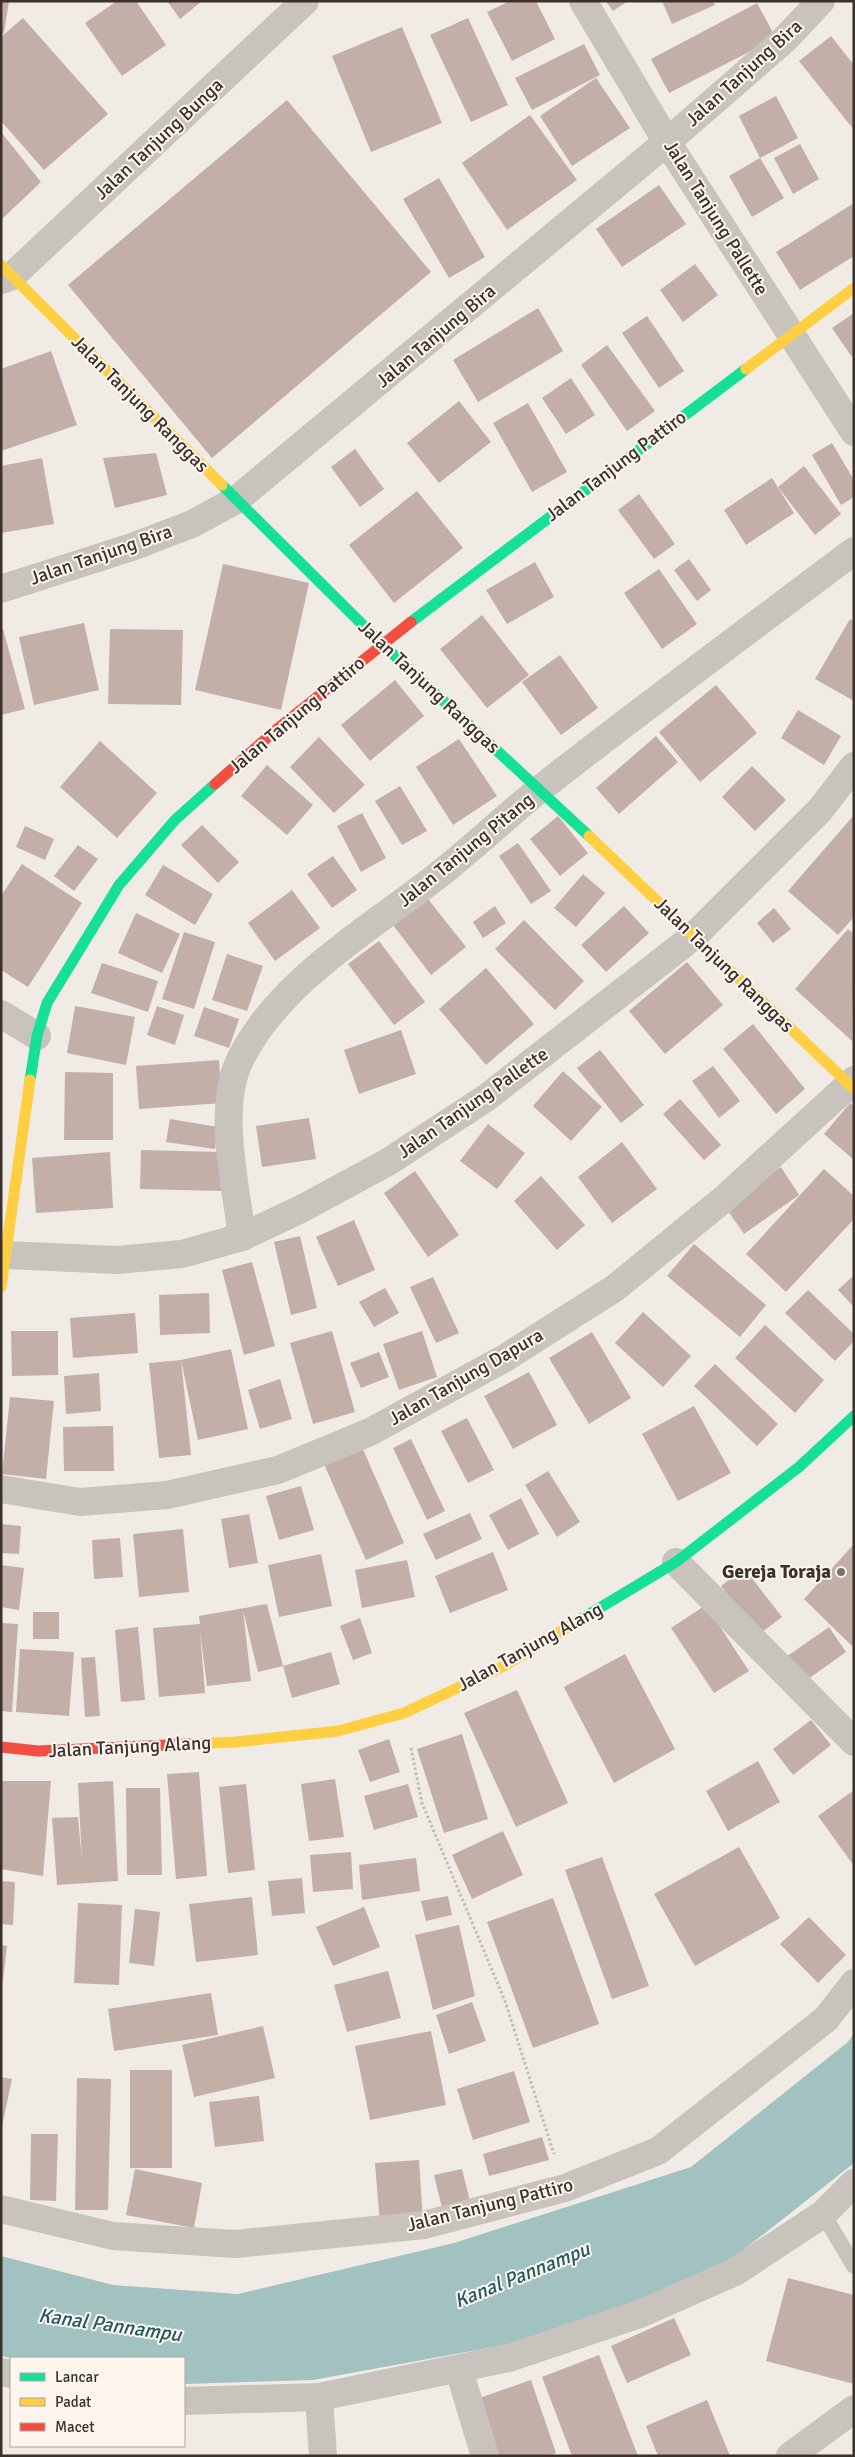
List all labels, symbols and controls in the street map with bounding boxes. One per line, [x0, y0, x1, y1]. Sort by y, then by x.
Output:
street label: Jalan Tanjung Bira [681, 14, 807, 132]
street label: Jalan Tanjung Bunga [90, 73, 228, 205]
street label: Jalan Tanjung Pallette [659, 136, 773, 300]
street label: Jalan Tanjung Bira [371, 279, 501, 393]
street label: Jalan Tanjung Ranggas [66, 330, 214, 478]
street label: Jalan Tanjung Pattiro [541, 405, 691, 527]
street label: Jalan Tanjung Bira [27, 519, 175, 591]
street label: Jalan Tanjung Ranggas [353, 615, 505, 759]
street label: Jalan Tanjung Pattiro [224, 651, 370, 779]
street label: Jalan Tanjung Pitang [393, 788, 539, 912]
street label: Jalan Tanjung Ranggas [649, 892, 799, 1038]
street label: Jalan Tanjung Pallette [393, 1042, 553, 1164]
street label: Jalan Tanjung Dapura [384, 1323, 548, 1431]
place label: Gereja Toraja [722, 1560, 831, 1584]
marker: Gereja Toraja [835, 1566, 847, 1578]
street label: Jalan Tanjung Alang [453, 1597, 607, 1697]
street label: Jalan Tanjung Alang [48, 1731, 212, 1763]
street label: Jalan Tanjung Pattiro [404, 2173, 576, 2237]
water label: Kanal Pannampu [451, 2236, 594, 2314]
water label: Kanal Pannampu [37, 2303, 184, 2348]
legend [10, 2357, 185, 2447]
text: Lancar [55, 2368, 99, 2386]
text: Padat [55, 2393, 91, 2411]
text: Macet [55, 2418, 94, 2436]

